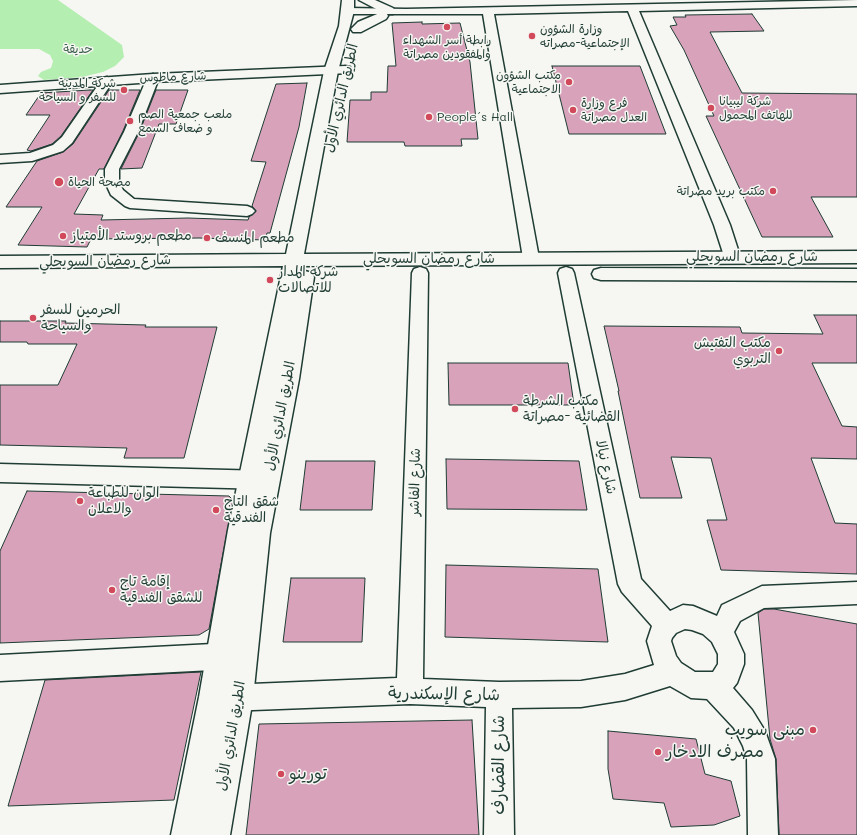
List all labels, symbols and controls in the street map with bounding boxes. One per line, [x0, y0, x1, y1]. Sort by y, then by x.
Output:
marker: رابطة أسر الشهداء والمفقودين مصراتة [442, 22, 452, 32]
place label: وزارة الشؤون الإجتماعية-مصراته [540, 22, 630, 50]
marker: وزارة الشؤون الإجتماعية-مصراته [527, 31, 537, 41]
place label: رابطة أسر الشهداء والمفقودين مصراتة [403, 33, 491, 61]
park label: حديقة [63, 42, 93, 56]
street label: الطريق الدائري الأول [320, 42, 362, 154]
place label: مكتب الشؤون الاجتماعية [496, 68, 561, 96]
street label: شارع ماطوس [139, 69, 207, 85]
place label: شركة المدينة للسفر و السياحة [39, 76, 116, 104]
marker: مكتب الشؤون الاجتماعية [564, 77, 574, 87]
marker: شركة المدينة للسفر و السياحة [119, 85, 129, 95]
place label: شركة ليبيانا للهاتف المحمول [719, 94, 793, 122]
place label: فرع وزارة العدل مصراتة [581, 96, 647, 124]
marker: شركة ليبيانا للهاتف المحمول [706, 103, 716, 113]
marker: فرع وزارة العدل مصراتة [568, 105, 578, 115]
place label: ملعب جمعية الصم و ضعاف السمع [138, 107, 232, 135]
place label: People´s Hall [437, 110, 513, 124]
marker: People´s Hall [424, 112, 434, 122]
marker: ملعب جمعية الصم و ضعاف السمع [125, 116, 135, 126]
place label: مصحة الحياة [68, 175, 131, 189]
marker: مصحة الحياة [53, 176, 65, 188]
place label: مكتب بريد مصراتة [677, 184, 765, 198]
marker: مكتب بريد مصراتة [768, 186, 778, 196]
place label: مطعم بروستد الأمتياز [71, 228, 192, 244]
place label: مطعم المنسف [215, 230, 295, 246]
marker: مطعم بروستد الأمتياز [58, 231, 68, 241]
marker: مطعم المنسف [202, 233, 212, 243]
street label: شارع رمضان السويحلي [686, 249, 818, 265]
street label: شارع رمضان السويحلي [39, 251, 171, 271]
street label: شارع رمضان السويحلي [363, 251, 495, 267]
place label: شركة المدار للاتصالات [278, 264, 338, 296]
marker: شركة المدار للاتصالات [265, 275, 275, 285]
place label: الحرمين للسفر والسياحة [41, 302, 121, 334]
marker: الحرمين للسفر والسياحة [28, 313, 38, 323]
place label: مكتب التفتيش التربوي [694, 335, 771, 368]
marker: مكتب التفتيش التربوي [774, 346, 784, 356]
street label: الطريق الدائري الأول [261, 360, 299, 472]
place label: مكتب الشرطة القضائية -مصراتة [523, 393, 620, 426]
marker: مكتب الشرطة القضائية -مصراتة [510, 404, 520, 414]
street label: شارع نيالا [592, 438, 620, 496]
street label: شارع الفاشر [406, 448, 424, 516]
place label: الوان للطباعة والاعلان [88, 485, 159, 518]
place label: شقق التاج الفندقية [224, 494, 279, 526]
marker: الوان للطباعة والاعلان [75, 496, 85, 506]
marker: شقق التاج الفندقية [211, 505, 221, 515]
place label: إقامة تاج للشقق الفندقية [120, 574, 202, 606]
marker: إقامة تاج للشقق الفندقية [107, 585, 117, 595]
street label: الطريق الدائري الأول [213, 680, 249, 792]
street label: شارع الإسكندرية [388, 683, 500, 705]
street label: شارع القضارف [489, 715, 509, 815]
place label: مبنى سويب [725, 720, 805, 740]
marker: مبنى سويب [808, 725, 818, 735]
place label: مصرف الادخار [666, 742, 764, 762]
marker: مصرف الادخار [653, 747, 663, 757]
place label: تورينو [289, 764, 327, 784]
marker: تورينو [276, 769, 286, 779]

